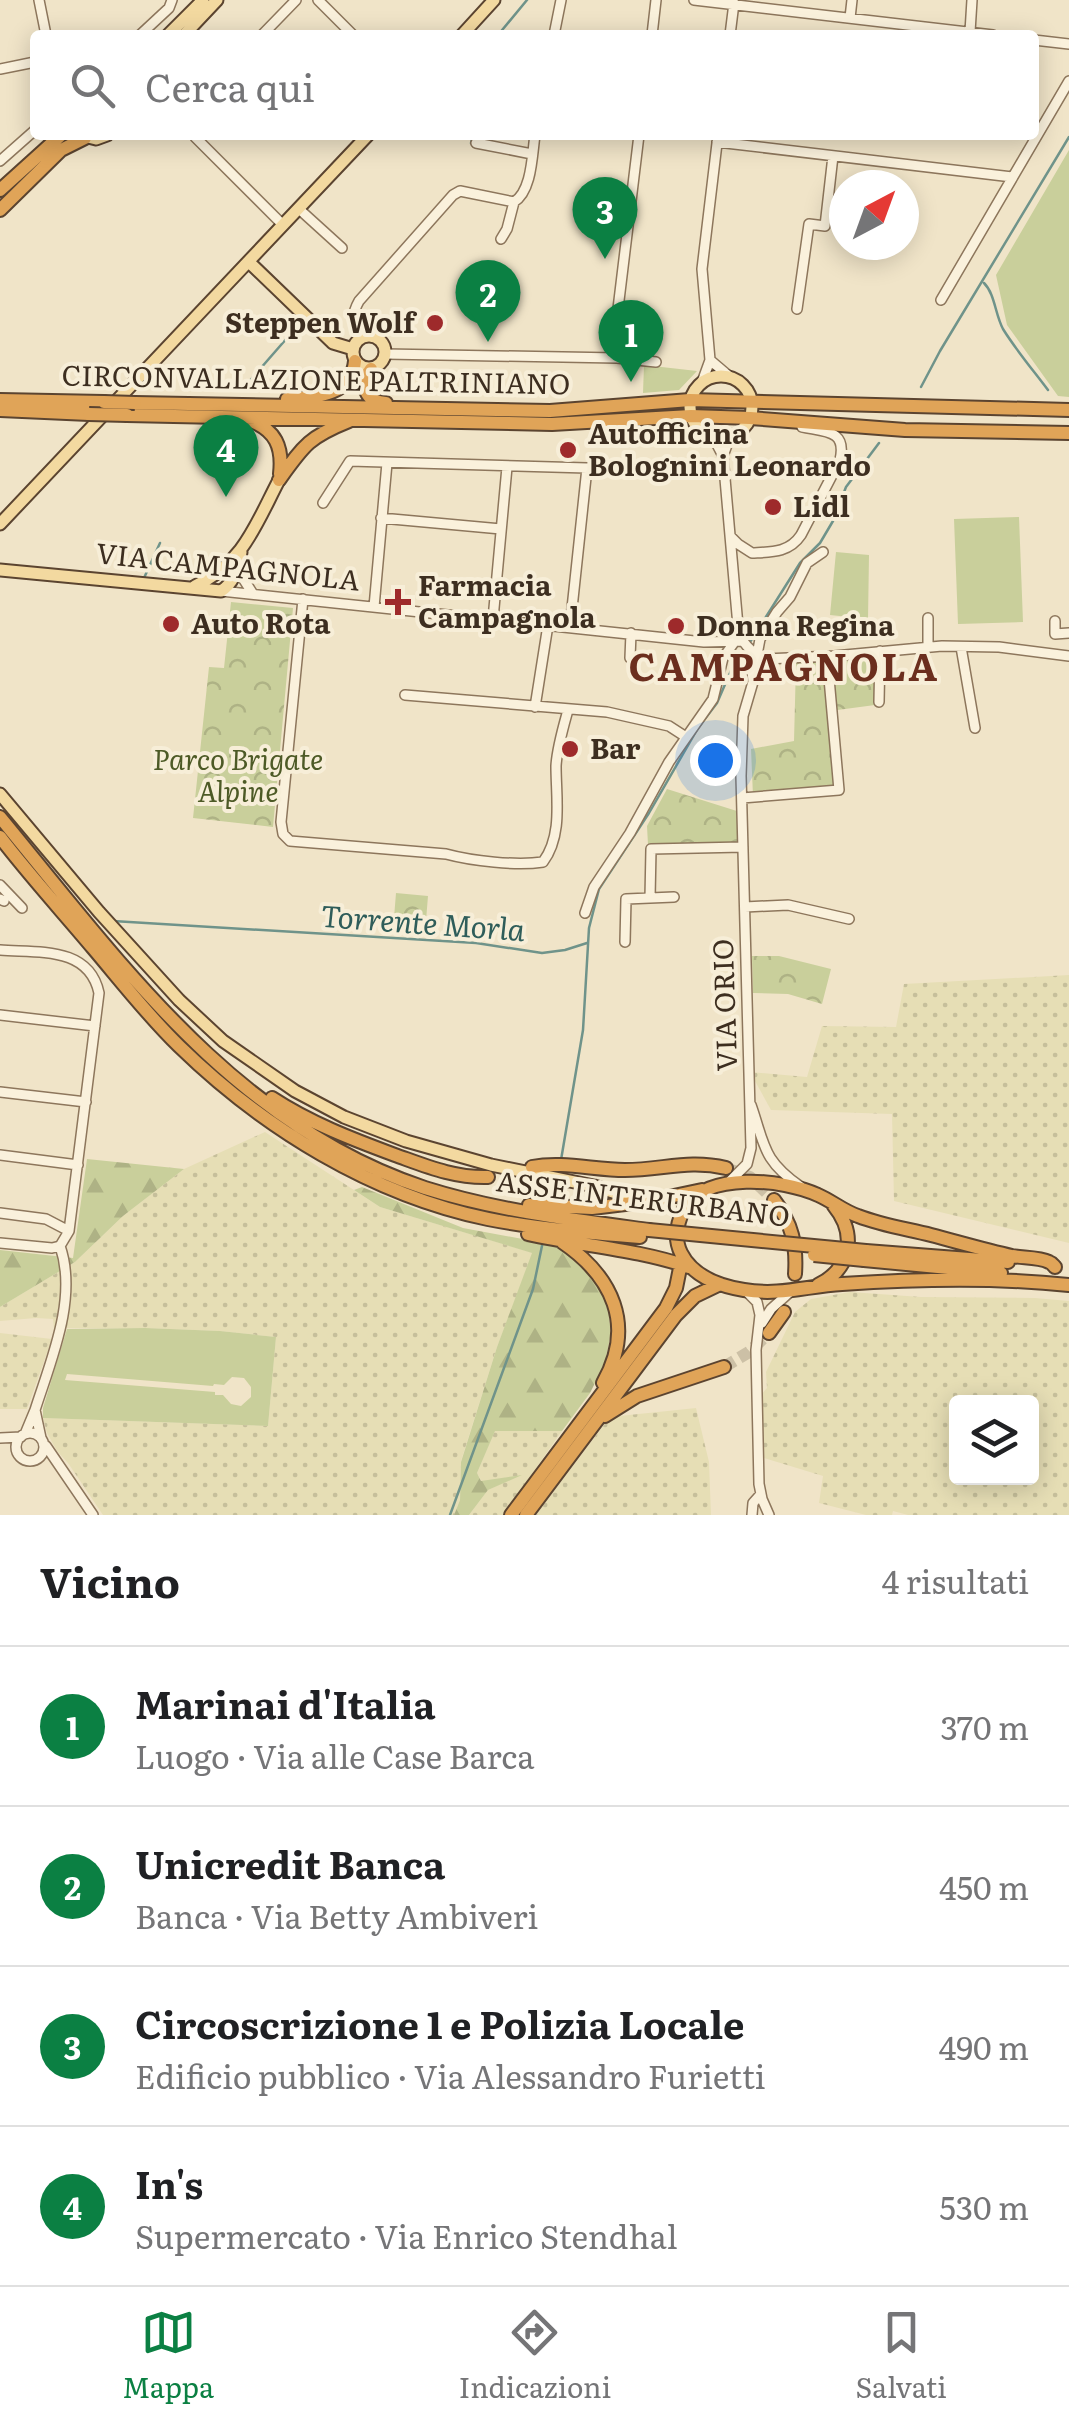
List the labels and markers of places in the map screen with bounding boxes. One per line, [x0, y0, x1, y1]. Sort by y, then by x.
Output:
pin: 3 [572, 176, 638, 259]
pin: 2 [456, 260, 520, 342]
place label: Steppen Wolf [225, 300, 418, 342]
pin: 1 [598, 300, 664, 382]
marker: Steppen Wolf [424, 312, 446, 334]
place label: Autofficina Bolognini Leonardo [588, 411, 871, 485]
pin: 4 [194, 414, 258, 497]
marker: Autofficina Bolognini Leonardo [557, 439, 579, 461]
place label: Lidl [793, 484, 850, 526]
marker: Lidl [762, 496, 784, 518]
place label: Farmacia Campagnola [418, 563, 597, 637]
marker: Farmacia Campagnola [387, 591, 409, 613]
place label: Auto Rota [191, 601, 331, 643]
place label: Donna Regina [696, 603, 895, 645]
marker: Auto Rota [160, 613, 182, 635]
marker: Donna Regina [665, 615, 687, 637]
place label: Bar [590, 726, 640, 768]
marker: Bar [559, 738, 581, 760]

